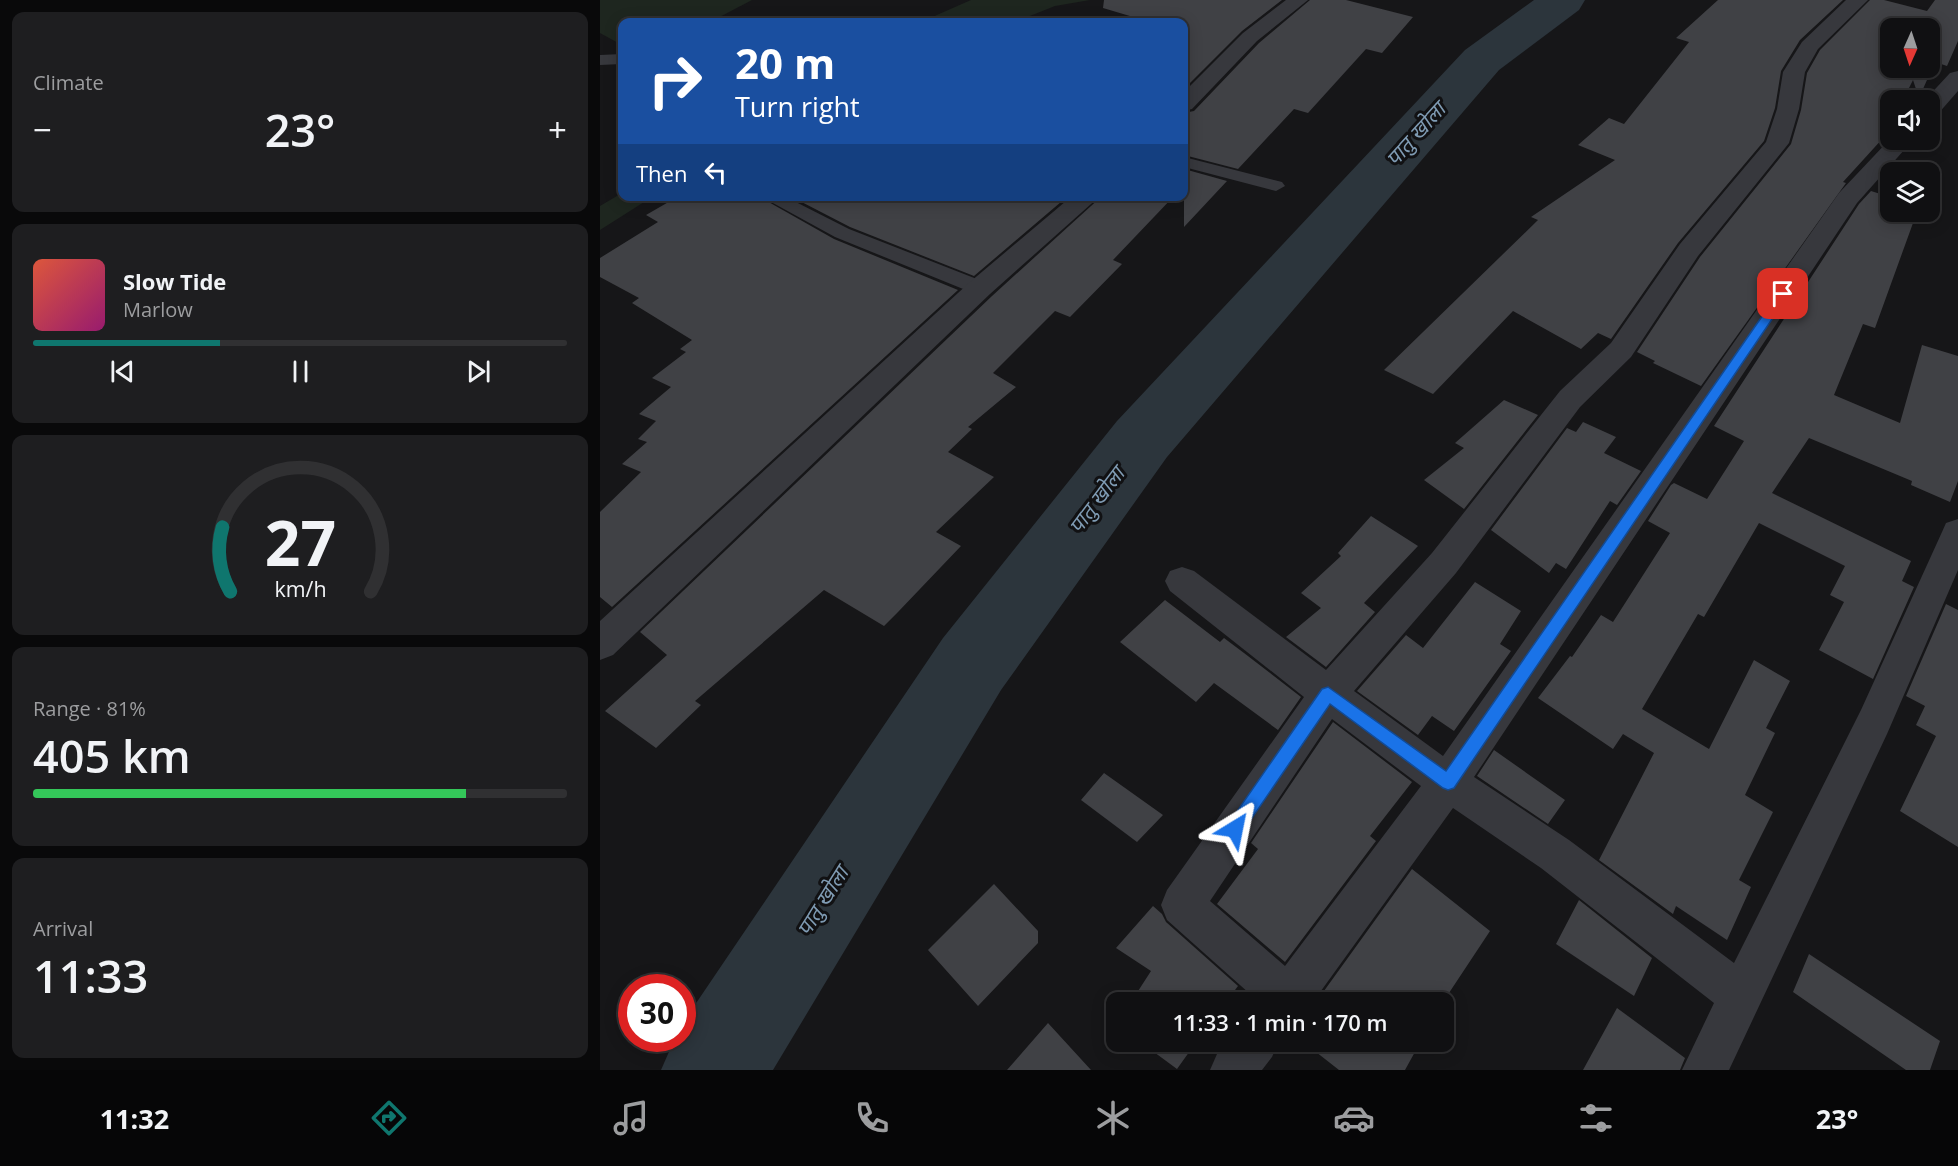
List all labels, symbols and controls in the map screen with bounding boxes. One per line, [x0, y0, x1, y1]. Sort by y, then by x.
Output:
north arrow [1880, 18, 1940, 78]
map controls [1880, 18, 1940, 222]
text: 20 m [735, 34, 835, 91]
icon: right [636, 42, 714, 120]
text: Climate [33, 69, 104, 96]
text: Turn right [735, 88, 860, 125]
button: sound [1880, 90, 1940, 150]
water label: पातु खोला [1379, 93, 1454, 172]
text: 23° [265, 99, 335, 160]
text: − [33, 107, 52, 152]
text: + [548, 107, 567, 152]
icon: left [699, 156, 732, 189]
text: Then [636, 158, 687, 188]
button: layers [1880, 162, 1940, 222]
text: Slow Tide [123, 266, 226, 296]
pin [1757, 268, 1808, 319]
icon: arrive [1766, 277, 1799, 310]
text: Marlow [123, 296, 193, 323]
icon: previous [106, 355, 139, 388]
icon: pause [284, 355, 317, 388]
icon: next [462, 355, 495, 388]
water label: पातु खोला [1062, 458, 1133, 539]
text: 27 [264, 499, 336, 584]
text: km/h [274, 574, 326, 603]
text: Range · 81% [33, 695, 146, 722]
text: 405 km [33, 725, 191, 786]
position arrow [1203, 797, 1267, 861]
water label: पातु खोला [790, 858, 856, 941]
text: Arrival [33, 915, 93, 942]
text: 11:33 [33, 945, 148, 1006]
speed limit sign: 30 [618, 974, 696, 1052]
text: 11:33 · 1 min · 170 m [1172, 1007, 1388, 1037]
icon: directions [368, 1097, 410, 1139]
icon: music [610, 1097, 652, 1139]
icon: phone [851, 1097, 893, 1139]
icon: climate [1092, 1097, 1134, 1139]
icon: car [1333, 1097, 1375, 1139]
icon: filters [1575, 1097, 1617, 1139]
text: 11:32 [100, 1100, 169, 1137]
text: 23° [1816, 1100, 1858, 1137]

